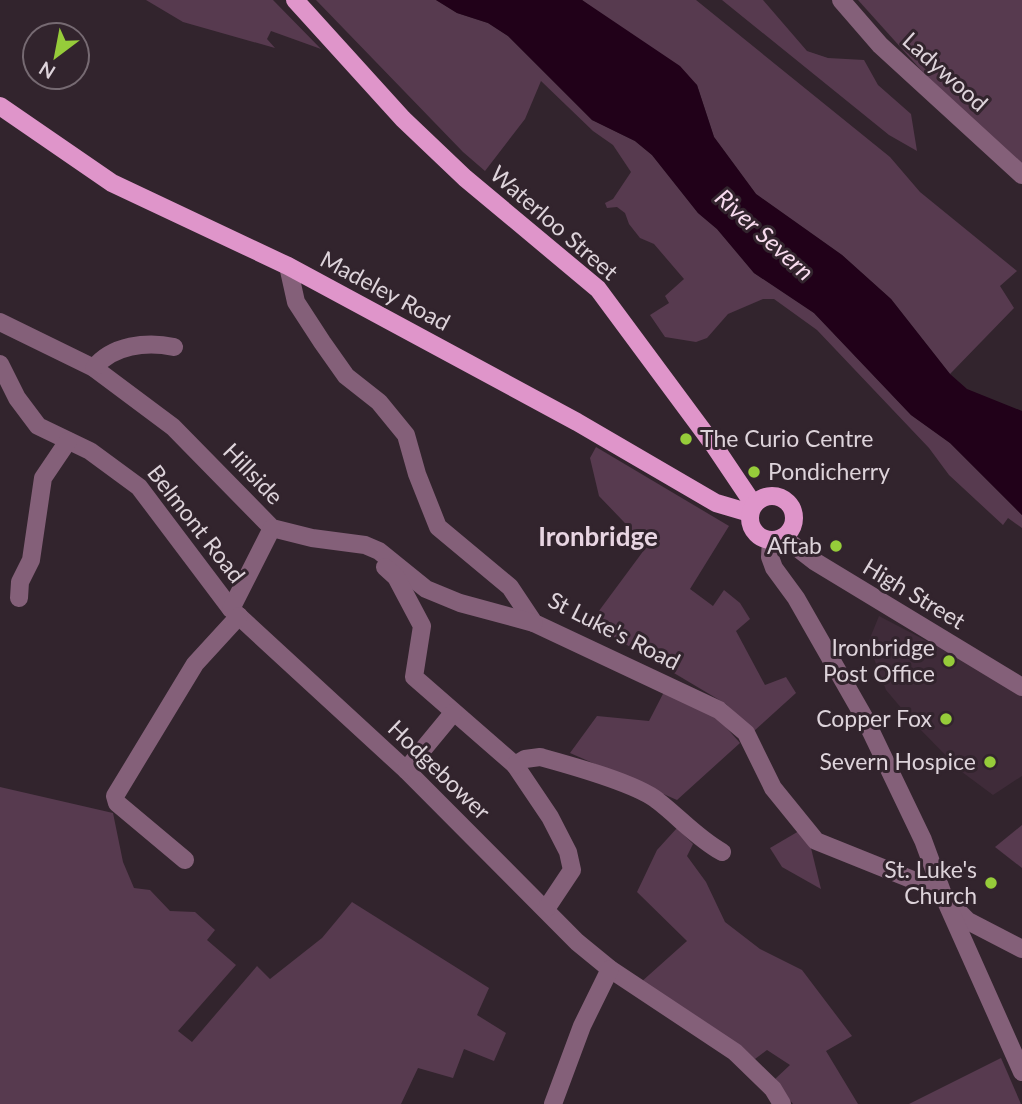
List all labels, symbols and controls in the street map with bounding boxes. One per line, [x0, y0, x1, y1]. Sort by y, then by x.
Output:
north arrow [21, 21, 91, 91]
street label: Ladywood [897, 26, 994, 117]
text: N [34, 57, 59, 84]
street label: Waterloo Street [485, 159, 625, 286]
water label: River Severn [710, 182, 820, 286]
street label: Madeley Road [316, 244, 455, 336]
place label: The Curio Centre [700, 424, 873, 452]
marker: The Curio Centre [678, 431, 694, 447]
street label: Hillside [218, 437, 290, 510]
place label: Pondicherry [768, 457, 890, 485]
street label: Belmont Road [142, 459, 252, 588]
marker: Pondicherry [746, 464, 762, 480]
district label: Ironbridge [538, 520, 658, 552]
place label: Aftab [767, 531, 822, 559]
marker: Aftab [828, 538, 844, 554]
street label: High Street [858, 552, 971, 635]
street label: St Luke's Road [544, 585, 685, 675]
place label: Ironbridge Post Office [823, 633, 935, 687]
marker: Ironbridge Post Office [941, 653, 957, 669]
place label: Copper Fox [816, 704, 933, 732]
marker: Copper Fox [938, 711, 954, 727]
street label: Hodgebower [383, 714, 497, 825]
place label: Severn Hospice [819, 747, 976, 775]
marker: Severn Hospice [982, 754, 998, 770]
place label: St. Luke's Church [884, 855, 977, 909]
marker: St. Luke's Church [983, 875, 999, 891]

